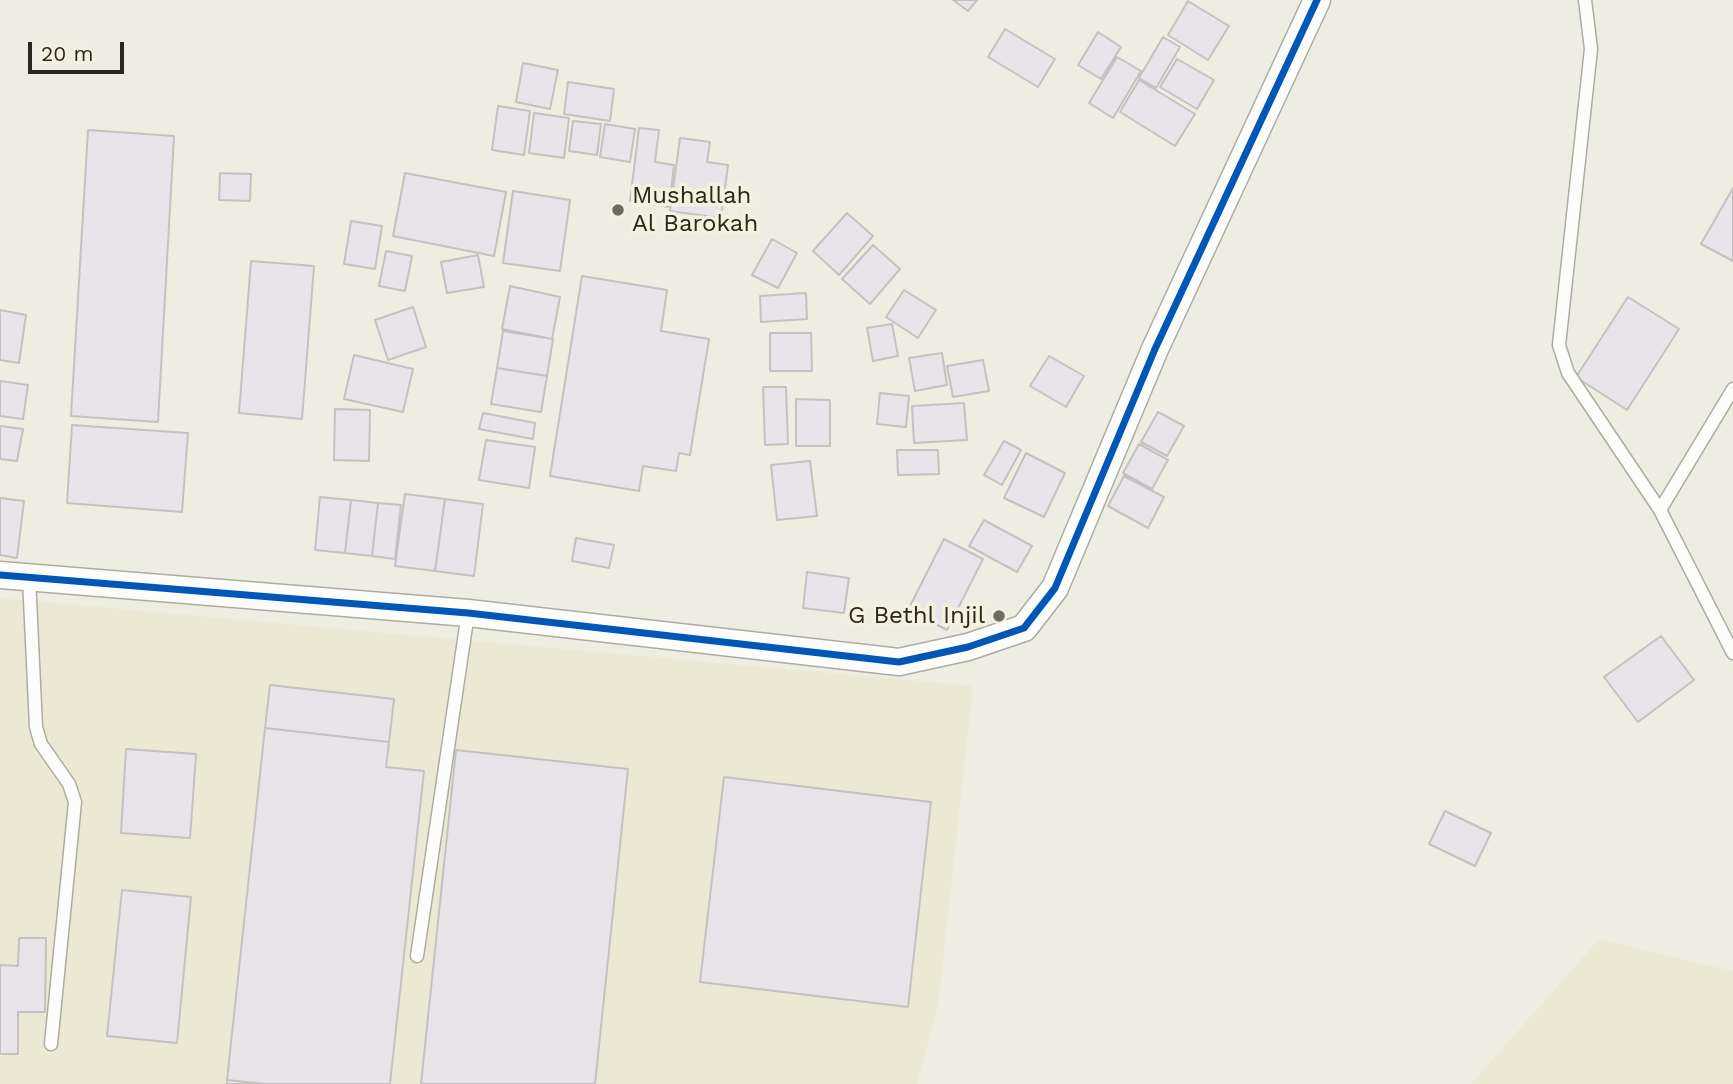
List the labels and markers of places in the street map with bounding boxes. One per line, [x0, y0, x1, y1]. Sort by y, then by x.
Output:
place label: Mushallah Al Barokah [632, 182, 758, 238]
marker: Mushallah Al Barokah [610, 202, 626, 218]
place label: G Bethl Injil [848, 602, 985, 630]
marker: G Bethl Injil [991, 608, 1007, 624]

